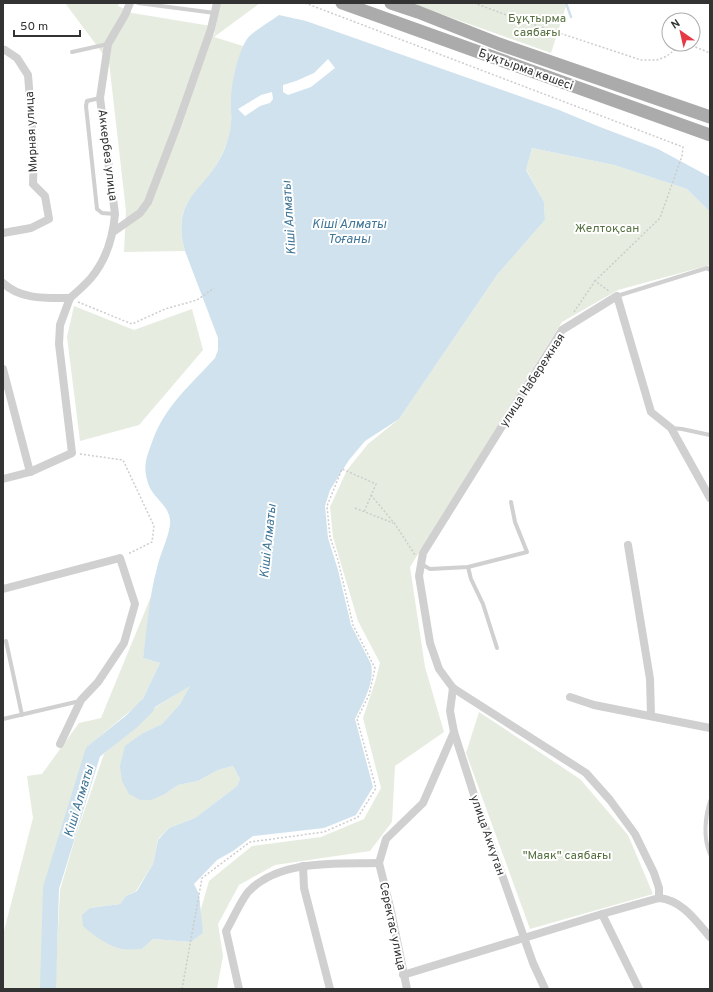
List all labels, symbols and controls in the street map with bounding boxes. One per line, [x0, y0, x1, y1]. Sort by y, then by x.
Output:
park label: Бұқтырма саябағы [508, 11, 566, 41]
scale bar [14, 12, 80, 38]
north arrow [661, 12, 701, 52]
text: N [669, 17, 683, 33]
text: 50 m [20, 19, 48, 35]
street label: Бұқтырма көшесі [476, 45, 575, 95]
street label: Мирная улица [22, 91, 42, 173]
street label: Аккербез улица [93, 108, 121, 202]
water label: Кіші Алматы [279, 180, 301, 256]
water label: Кіші Алматы Тоғаны [312, 217, 386, 248]
park label: Желтоқсан [575, 221, 639, 237]
street label: улица Набережная [496, 331, 569, 431]
water label: Кіші Алматы [257, 503, 281, 579]
water label: Кіші Алматы [61, 763, 99, 840]
street label: улица Аккутан [466, 793, 508, 878]
park label: "Маяк" саябағы [523, 848, 611, 864]
street label: Серектас улица [375, 881, 409, 972]

